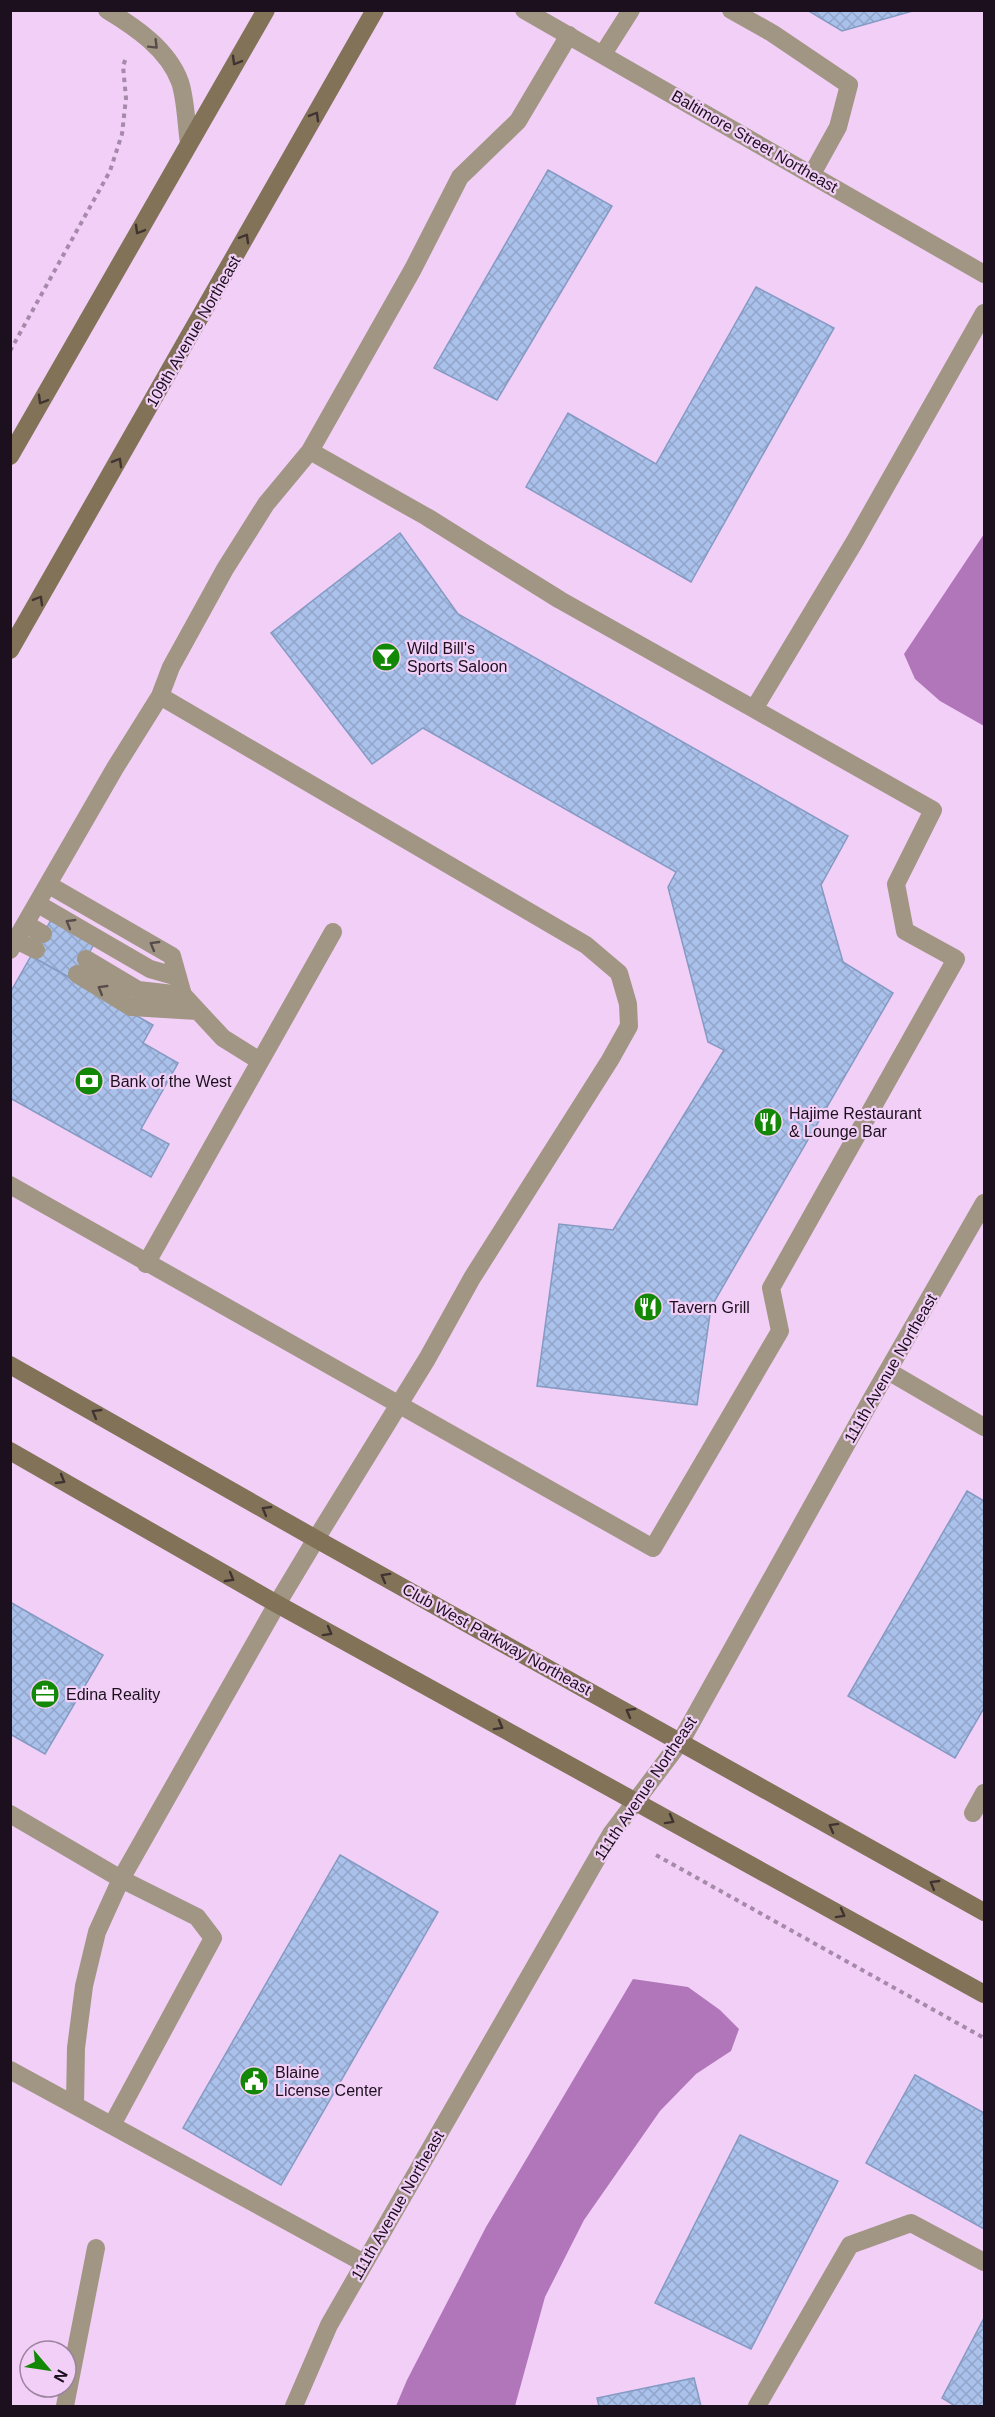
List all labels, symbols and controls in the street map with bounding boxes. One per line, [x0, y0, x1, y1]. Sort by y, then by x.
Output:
one-way arrow [147, 38, 157, 49]
one-way arrow [232, 55, 243, 65]
street label: Baltimore Street Northeast [669, 87, 841, 196]
one-way arrow [308, 111, 319, 122]
one-way arrow [135, 224, 146, 234]
one-way arrow [238, 233, 250, 244]
street label: 109th Avenue Northeast [143, 252, 244, 410]
one-way arrow [38, 393, 50, 404]
one-way arrow [111, 458, 122, 468]
one-way arrow [32, 595, 44, 606]
place label: Wild Bill's Sports Saloon [407, 640, 508, 675]
bar icon: Wild Bill's Sports Saloon [370, 641, 402, 673]
one-way arrow [66, 918, 76, 930]
one-way arrow [150, 941, 160, 953]
one-way arrow [98, 984, 108, 996]
bank icon: Bank of the West [73, 1065, 105, 1097]
place label: Bank of the West [110, 1073, 232, 1090]
place label: Hajime Restaurant & Lounge Bar [789, 1105, 922, 1140]
restaurant icon: Hajime Restaurant & Lounge Bar [752, 1106, 784, 1138]
street label: 111th Avenue Northeast [841, 1290, 940, 1446]
restaurant icon: Tavern Grill [632, 1291, 664, 1323]
place label: Tavern Grill [669, 1299, 750, 1316]
one-way arrow [92, 1409, 103, 1420]
one-way arrow [55, 1473, 65, 1485]
one-way arrow [261, 1506, 272, 1517]
one-way arrow [224, 1570, 234, 1582]
one-way arrow [381, 1573, 392, 1584]
street label: Club West Parkway Northeast [399, 1580, 595, 1699]
one-way arrow [322, 1625, 332, 1636]
office icon: Edina Reality [29, 1678, 61, 1710]
place label: Edina Reality [66, 1686, 160, 1703]
one-way arrow [626, 1708, 636, 1720]
street label: 111th Avenue Northeast [591, 1713, 700, 1863]
one-way arrow [493, 1719, 503, 1730]
one-way arrow [664, 1813, 674, 1824]
one-way arrow [829, 1822, 839, 1834]
one-way arrow [930, 1880, 940, 1891]
one-way arrow [834, 1907, 845, 1918]
place label: Blaine License Center [275, 2064, 383, 2099]
public building icon: Blaine License Center [238, 2065, 270, 2097]
street label: 111th Avenue Northeast [348, 2127, 447, 2283]
north arrow [18, 2339, 78, 2399]
text: N [50, 2367, 71, 2385]

